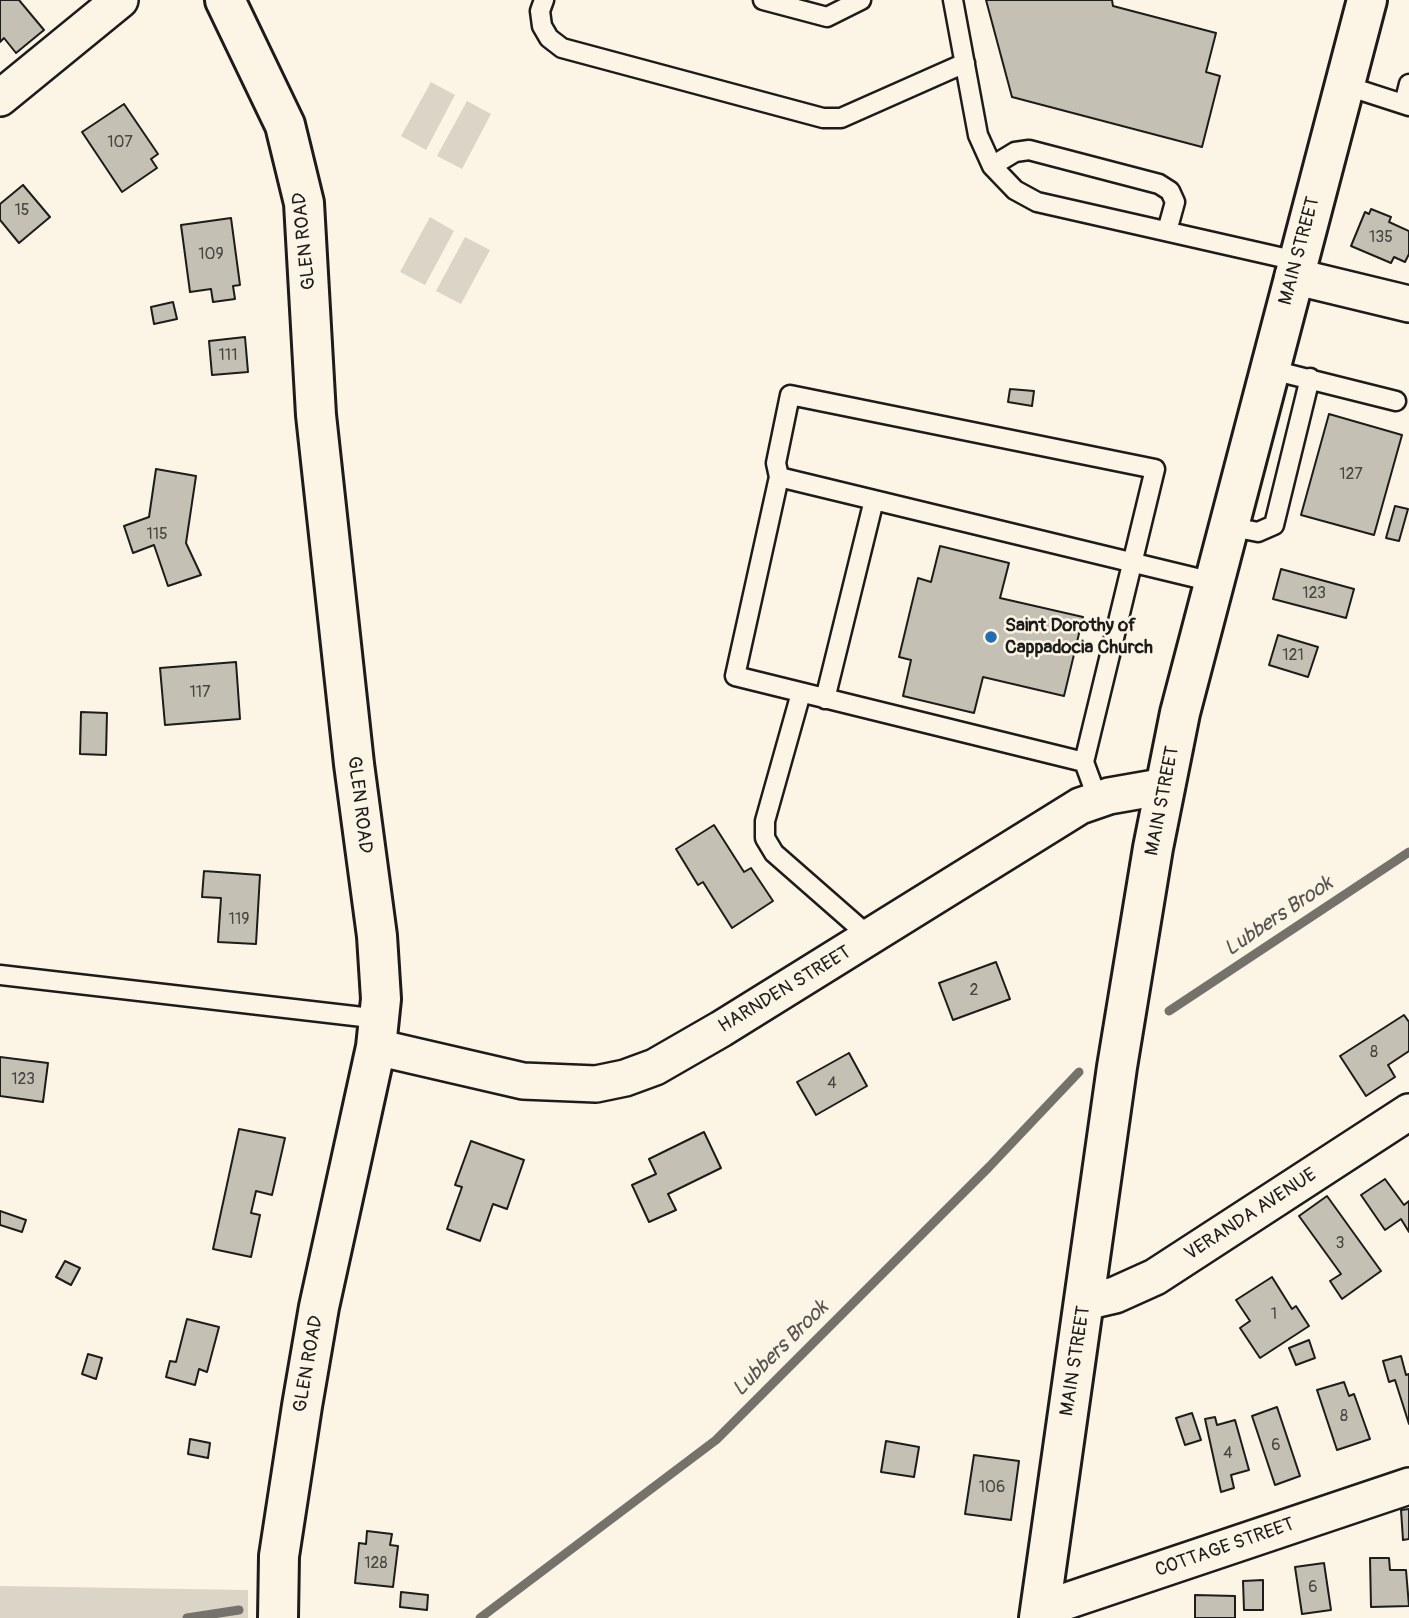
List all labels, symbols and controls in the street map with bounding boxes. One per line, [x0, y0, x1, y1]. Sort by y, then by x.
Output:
house number: 107 [107, 133, 133, 153]
street label: GLEN ROAD [289, 191, 321, 291]
street label: MAIN STREET [1275, 194, 1325, 308]
house number: 15 [15, 201, 29, 221]
house number: 135 [1369, 228, 1393, 248]
house number: 109 [198, 245, 224, 265]
house number: 111 [219, 346, 237, 366]
house number: 127 [1339, 465, 1363, 485]
house number: 115 [146, 525, 168, 545]
house number: 123 [1302, 584, 1326, 604]
place label: Saint Dorothy of Cappadocia Church [1005, 615, 1153, 659]
marker: Saint Dorothy of Cappadocia Church [983, 629, 999, 645]
house number: 121 [1282, 646, 1304, 666]
house number: 117 [190, 683, 210, 703]
street label: MAIN STREET [1141, 744, 1185, 858]
street label: GLEN ROAD [342, 755, 376, 855]
water label: Lubbers Brook [1220, 872, 1338, 962]
house number: 119 [229, 910, 249, 930]
street label: HARNDEN STREET [715, 942, 855, 1038]
house number: 2 [970, 981, 978, 1001]
house number: 8 [1370, 1043, 1378, 1063]
house number: 123 [11, 1070, 35, 1090]
house number: 4 [827, 1074, 837, 1094]
street label: VERANDA AVENUE [1181, 1164, 1321, 1266]
house number: 3 [1336, 1234, 1344, 1254]
water label: Lubbers Brook [728, 1296, 834, 1402]
street label: MAIN STREET [1056, 1304, 1096, 1418]
house number: 1 [1271, 1305, 1277, 1325]
street label: GLEN ROAD [289, 1314, 329, 1414]
house number: 8 [1340, 1407, 1348, 1427]
house number: 6 [1271, 1436, 1281, 1456]
house number: 4 [1223, 1444, 1233, 1464]
house number: 106 [979, 1478, 1005, 1498]
street label: COTTAGE STREET [1153, 1514, 1297, 1582]
house number: 128 [364, 1554, 388, 1574]
house number: 6 [1308, 1578, 1318, 1598]

